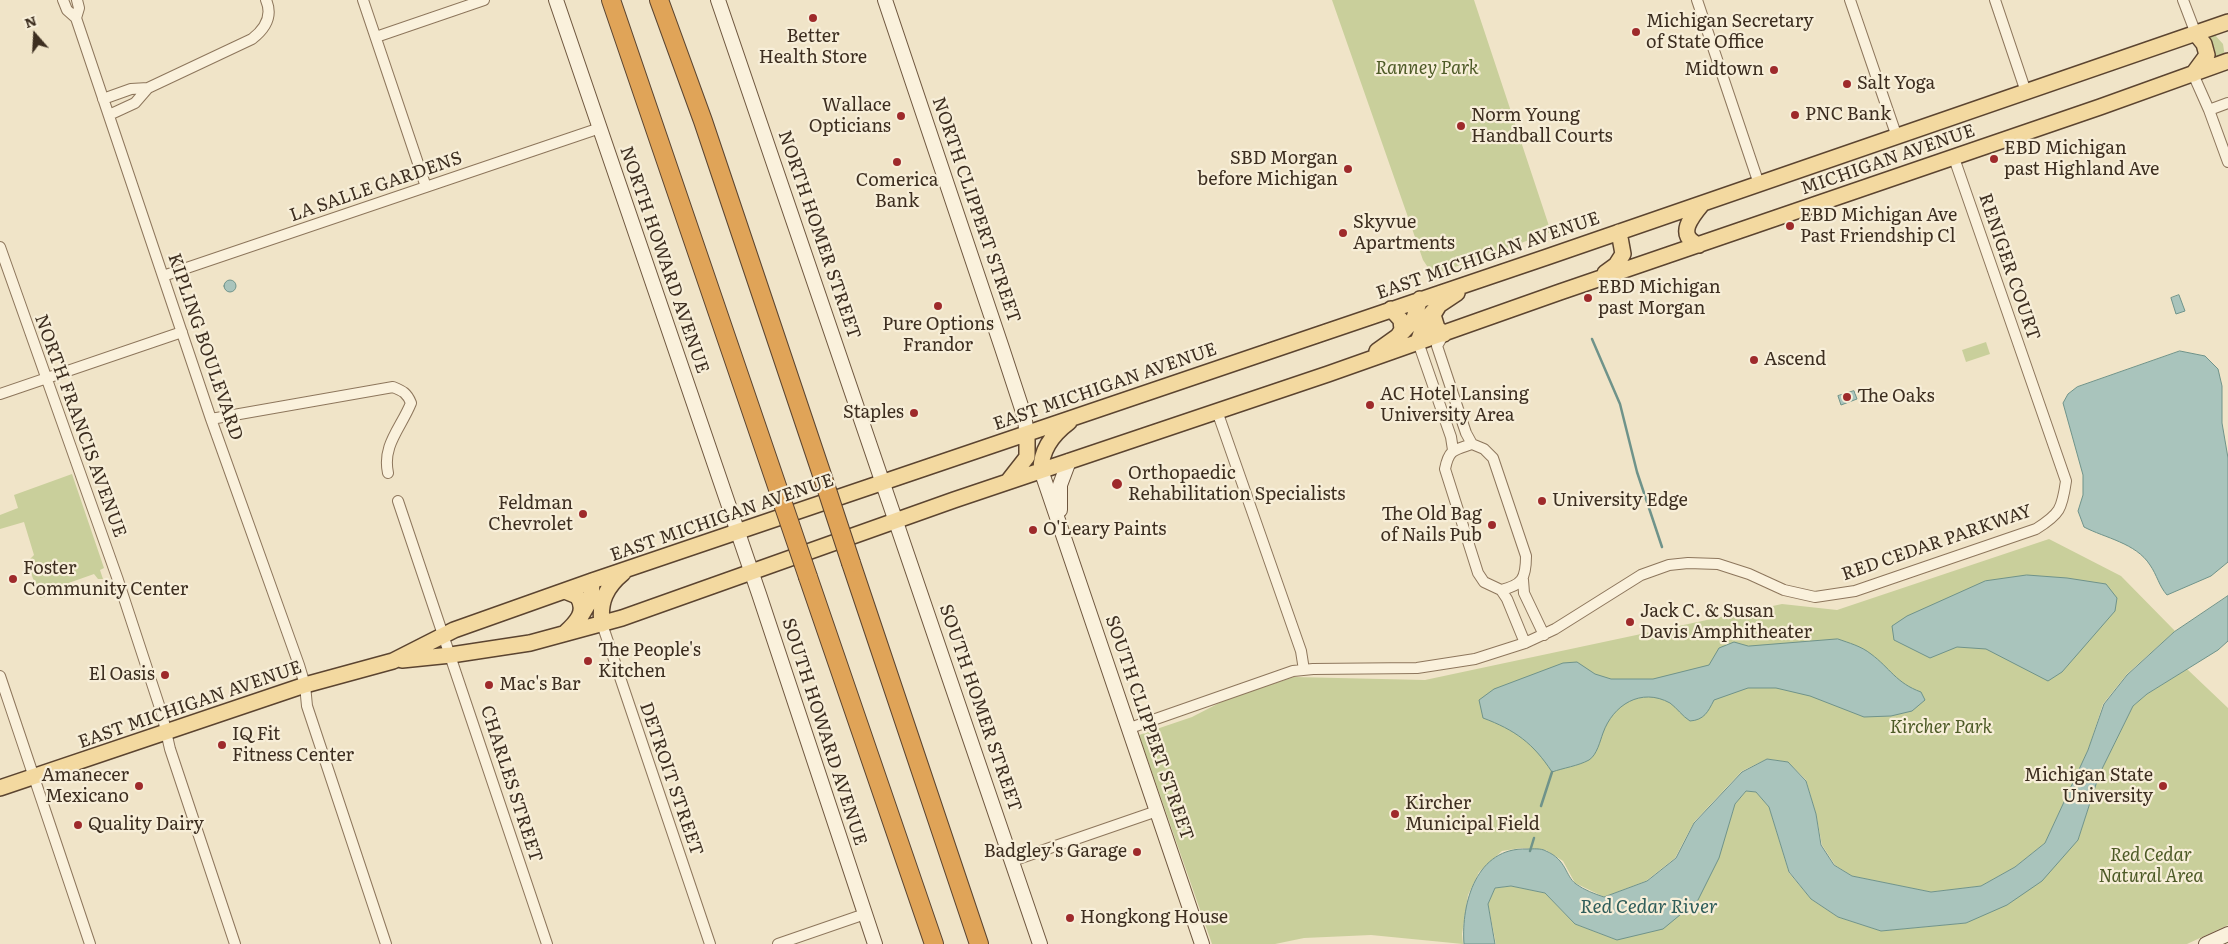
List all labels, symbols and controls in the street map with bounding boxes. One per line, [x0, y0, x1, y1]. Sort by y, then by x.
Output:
text: N [21, 9, 39, 32]
north arrow [10, 10, 60, 60]
place label: Michigan Secretary of State Office [1646, 11, 1814, 54]
marker: Better Health Store [807, 12, 819, 24]
place label: Better Health Store [759, 26, 867, 68]
marker: Michigan Secretary of State Office [1630, 26, 1642, 38]
park label: Ranney Park [1375, 58, 1479, 80]
place label: Midtown [1684, 59, 1764, 81]
marker: Midtown [1768, 64, 1780, 76]
place label: Salt Yoga [1857, 73, 1935, 95]
marker: Salt Yoga [1841, 78, 1853, 90]
street label: NORTH CLIPPERT STREET [927, 94, 1025, 326]
place label: Wallace Opticians [809, 95, 891, 138]
place label: PNC Bank [1805, 104, 1891, 126]
place label: Norm Young Handball Courts [1471, 105, 1613, 148]
marker: PNC Bank [1789, 109, 1801, 121]
marker: Wallace Opticians [895, 110, 907, 122]
marker: Norm Young Handball Courts [1455, 120, 1467, 132]
street label: MICHIGAN AVENUE [1798, 120, 1978, 200]
street label: NORTH HOMER STREET [773, 128, 865, 342]
place label: EBD Michigan past Highland Ave [2004, 138, 2159, 180]
street label: NORTH HOWARD AVENUE [615, 144, 713, 376]
street label: LA SALLE GARDENS [287, 147, 465, 227]
place label: SBD Morgan before Michigan [1197, 148, 1338, 190]
marker: EBD Michigan past Highland Ave [1988, 153, 2000, 165]
marker: Comerica Bank [891, 156, 903, 168]
marker: SBD Morgan before Michigan [1342, 163, 1354, 175]
place label: Comerica Bank [856, 170, 938, 212]
street label: RENIGER COURT [1974, 191, 2044, 343]
place label: EBD Michigan Ave Past Friendship Cl [1800, 205, 1957, 248]
street label: EAST MICHIGAN AVENUE [1373, 208, 1603, 304]
place label: Skyvue Apartments [1353, 212, 1455, 254]
marker: EBD Michigan Ave Past Friendship Cl [1784, 220, 1796, 232]
marker: Skyvue Apartments [1337, 227, 1349, 239]
street label: KIPLING BOULEVARD [163, 251, 247, 443]
place label: EBD Michigan past Morgan [1598, 277, 1721, 320]
marker: EBD Michigan past Morgan [1582, 292, 1594, 304]
marker: Pure Options Frandor [932, 300, 944, 312]
street label: NORTH FRANCIS AVENUE [30, 312, 130, 540]
place label: Pure Options Frandor [882, 314, 994, 356]
street label: EAST MICHIGAN AVENUE [990, 339, 1220, 435]
place label: Ascend [1764, 349, 1826, 371]
marker: Ascend [1748, 354, 1760, 366]
place label: AC Hotel Lansing University Area [1380, 384, 1529, 426]
place label: The Oaks [1857, 386, 1935, 408]
marker: The Oaks [1841, 391, 1853, 403]
marker: AC Hotel Lansing University Area [1364, 399, 1376, 411]
place label: Staples [843, 402, 904, 424]
marker: Staples [908, 407, 920, 419]
place label: Orthopaedic Rehabilitation Specialists [1128, 463, 1345, 506]
street label: EAST MICHIGAN AVENUE [607, 470, 837, 566]
marker: Orthopaedic Rehabilitation Specialists [1110, 477, 1124, 491]
place label: University Edge [1552, 490, 1688, 512]
place label: Feldman Chevrolet [488, 493, 573, 536]
marker: University Edge [1536, 495, 1548, 507]
street label: RED CEDAR PARKWAY [1839, 500, 2035, 586]
place label: The Old Bag of Nails Pub [1380, 504, 1482, 546]
marker: Feldman Chevrolet [577, 508, 589, 520]
place label: O'Leary Paints [1043, 519, 1166, 541]
marker: The Old Bag of Nails Pub [1486, 519, 1498, 531]
marker: O'Leary Paints [1027, 524, 1039, 536]
place label: Foster Community Center [23, 558, 188, 600]
marker: Foster Community Center [7, 573, 19, 585]
street label: SOUTH HOMER STREET [934, 601, 1026, 815]
place label: Jack C. & Susan Davis Amphitheater [1640, 601, 1812, 644]
street label: SOUTH CLIPPERT STREET [1100, 613, 1198, 843]
street label: SOUTH HOWARD AVENUE [777, 616, 871, 848]
marker: Jack C. & Susan Davis Amphitheater [1624, 616, 1636, 628]
place label: The People's Kitchen [598, 640, 701, 682]
marker: The People's Kitchen [582, 655, 594, 667]
street label: EAST MICHIGAN AVENUE [75, 657, 305, 753]
place label: El Oasis [89, 664, 155, 686]
marker: El Oasis [159, 669, 171, 681]
place label: Mac's Bar [499, 674, 581, 696]
marker: Mac's Bar [483, 679, 495, 691]
street label: DETROIT STREET [635, 699, 707, 859]
street label: CHARLES STREET [475, 703, 547, 865]
park label: Kircher Park [1890, 717, 1992, 739]
place label: IQ Fit Fitness Center [232, 724, 354, 766]
marker: IQ Fit Fitness Center [216, 739, 228, 751]
place label: Amanecer Mexicano [41, 765, 129, 808]
place label: Michigan State University [2024, 765, 2153, 808]
marker: Amanecer Mexicano [133, 780, 145, 792]
marker: Michigan State University [2157, 780, 2169, 792]
place label: Kircher Municipal Field [1405, 793, 1540, 836]
marker: Kircher Municipal Field [1389, 808, 1401, 820]
place label: Quality Dairy [88, 814, 204, 836]
marker: Quality Dairy [72, 819, 84, 831]
place label: Badgley's Garage [984, 841, 1127, 863]
park label: Red Cedar Natural Area [2099, 845, 2203, 888]
marker: Badgley's Garage [1131, 846, 1143, 858]
water label: Red Cedar River [1580, 896, 1718, 918]
place label: Hongkong House [1080, 907, 1228, 929]
marker: Hongkong House [1064, 912, 1076, 924]

